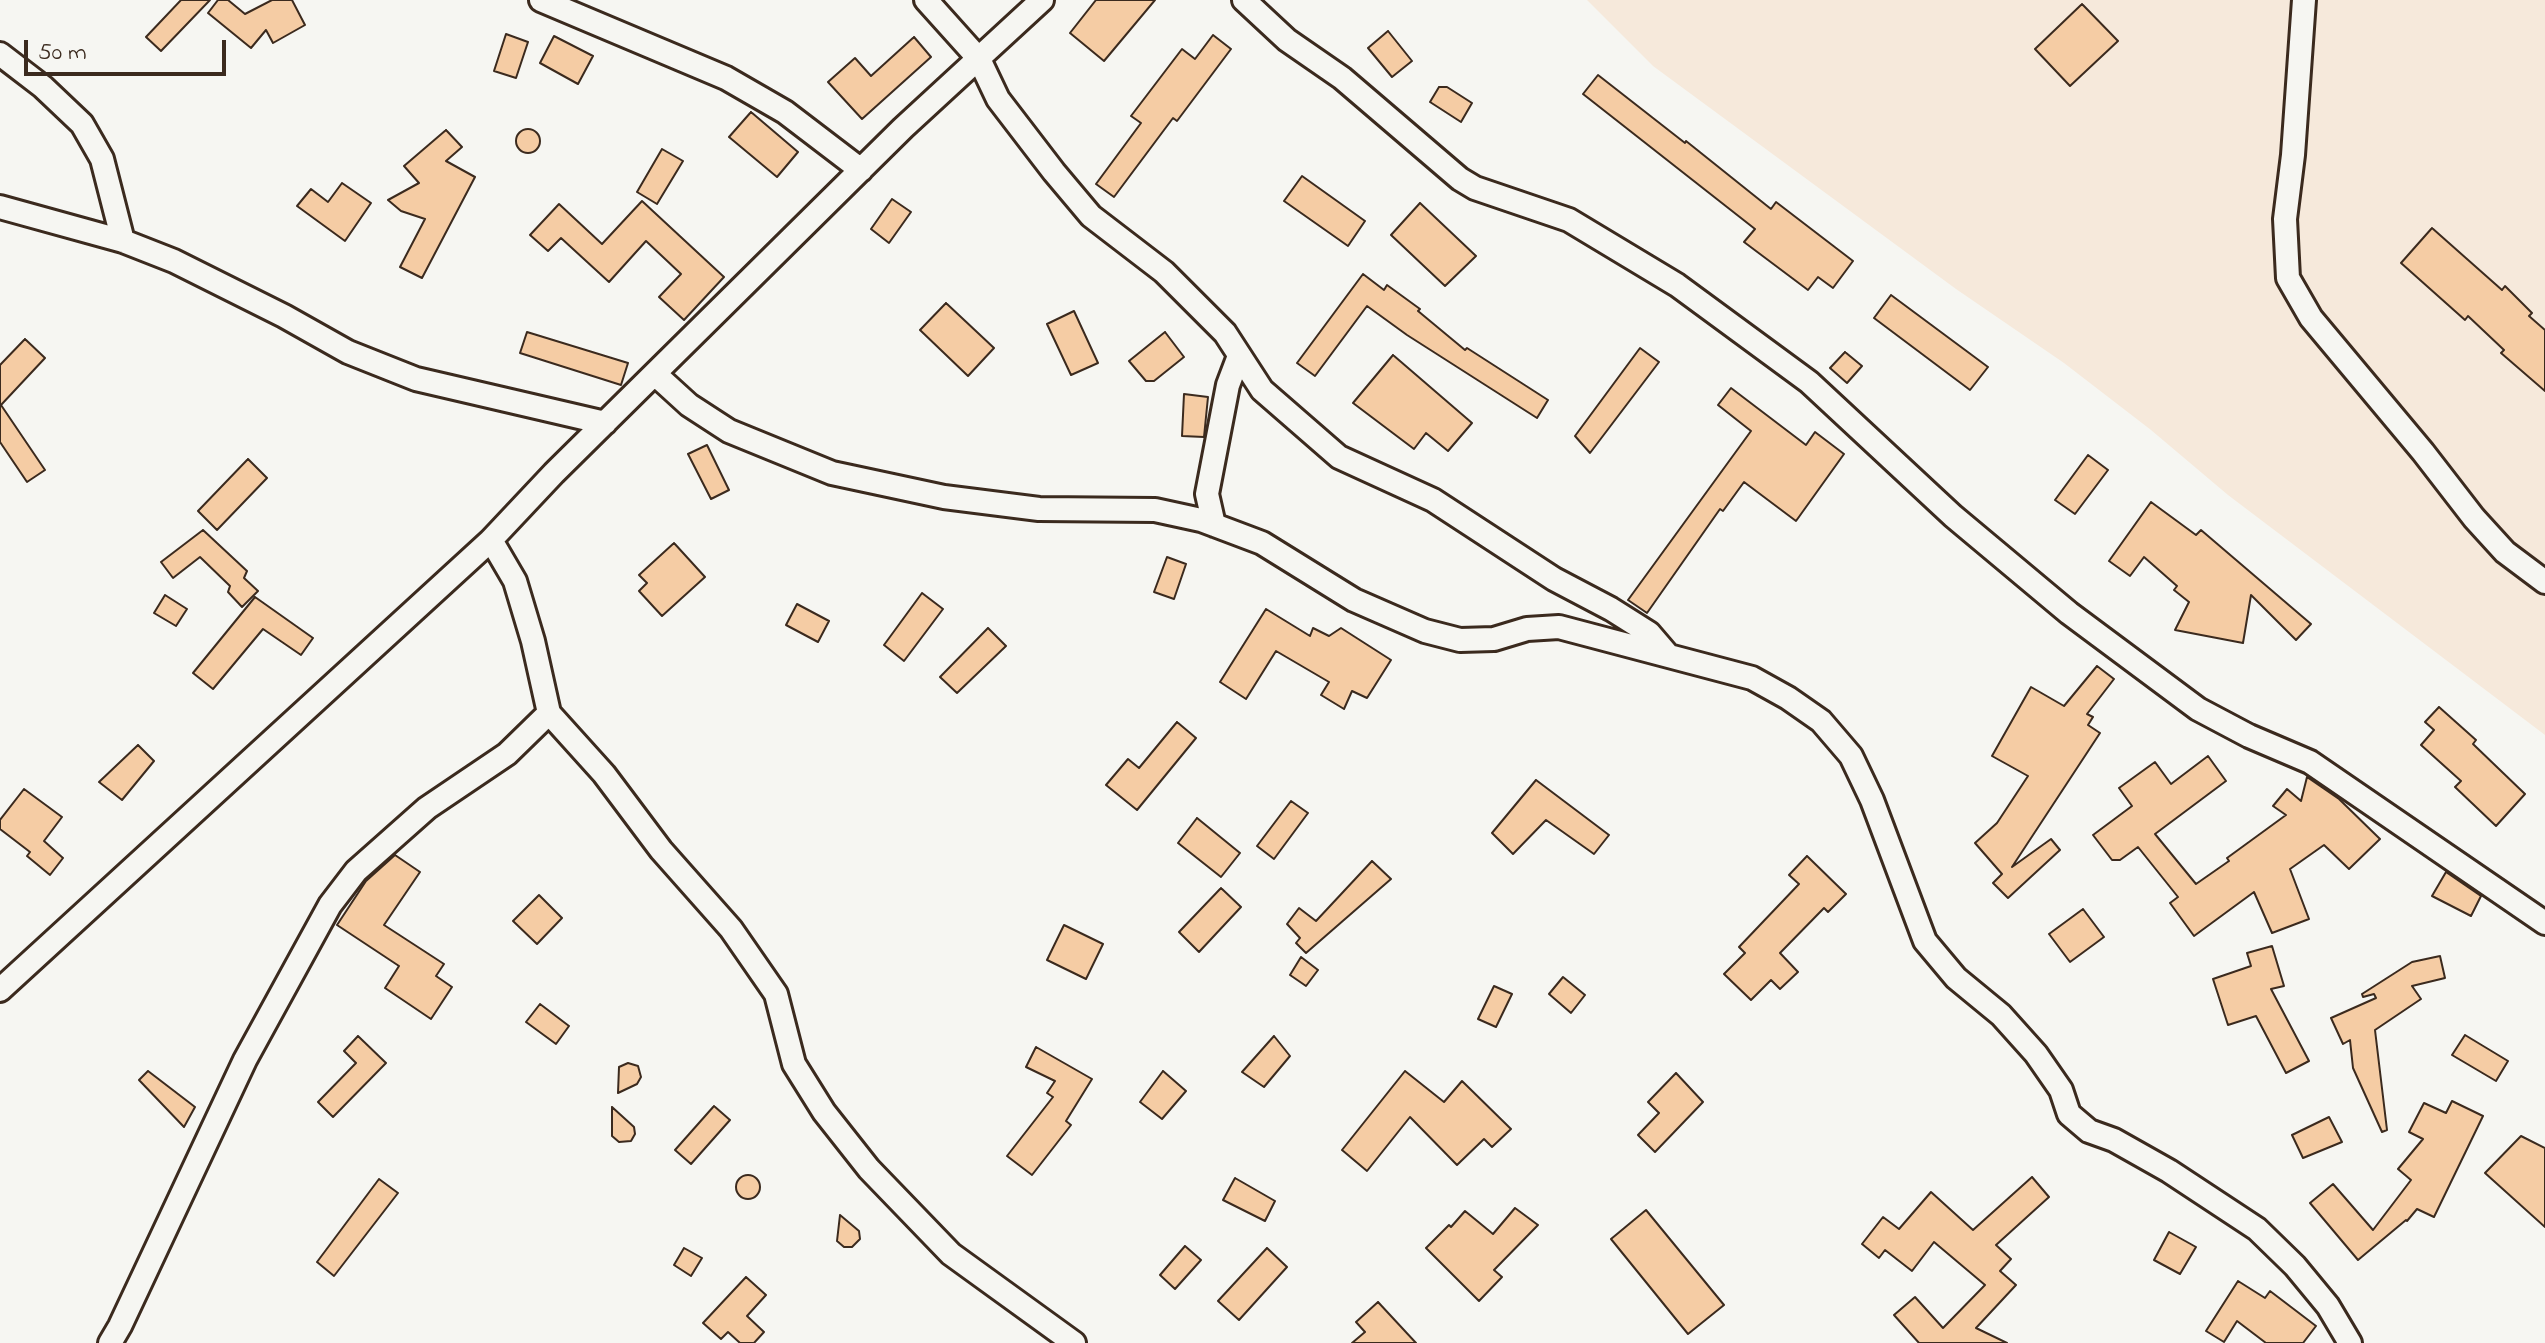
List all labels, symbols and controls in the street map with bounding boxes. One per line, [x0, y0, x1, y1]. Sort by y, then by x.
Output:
scale bar [28, 24, 230, 74]
text: 50 m [38, 36, 87, 71]

